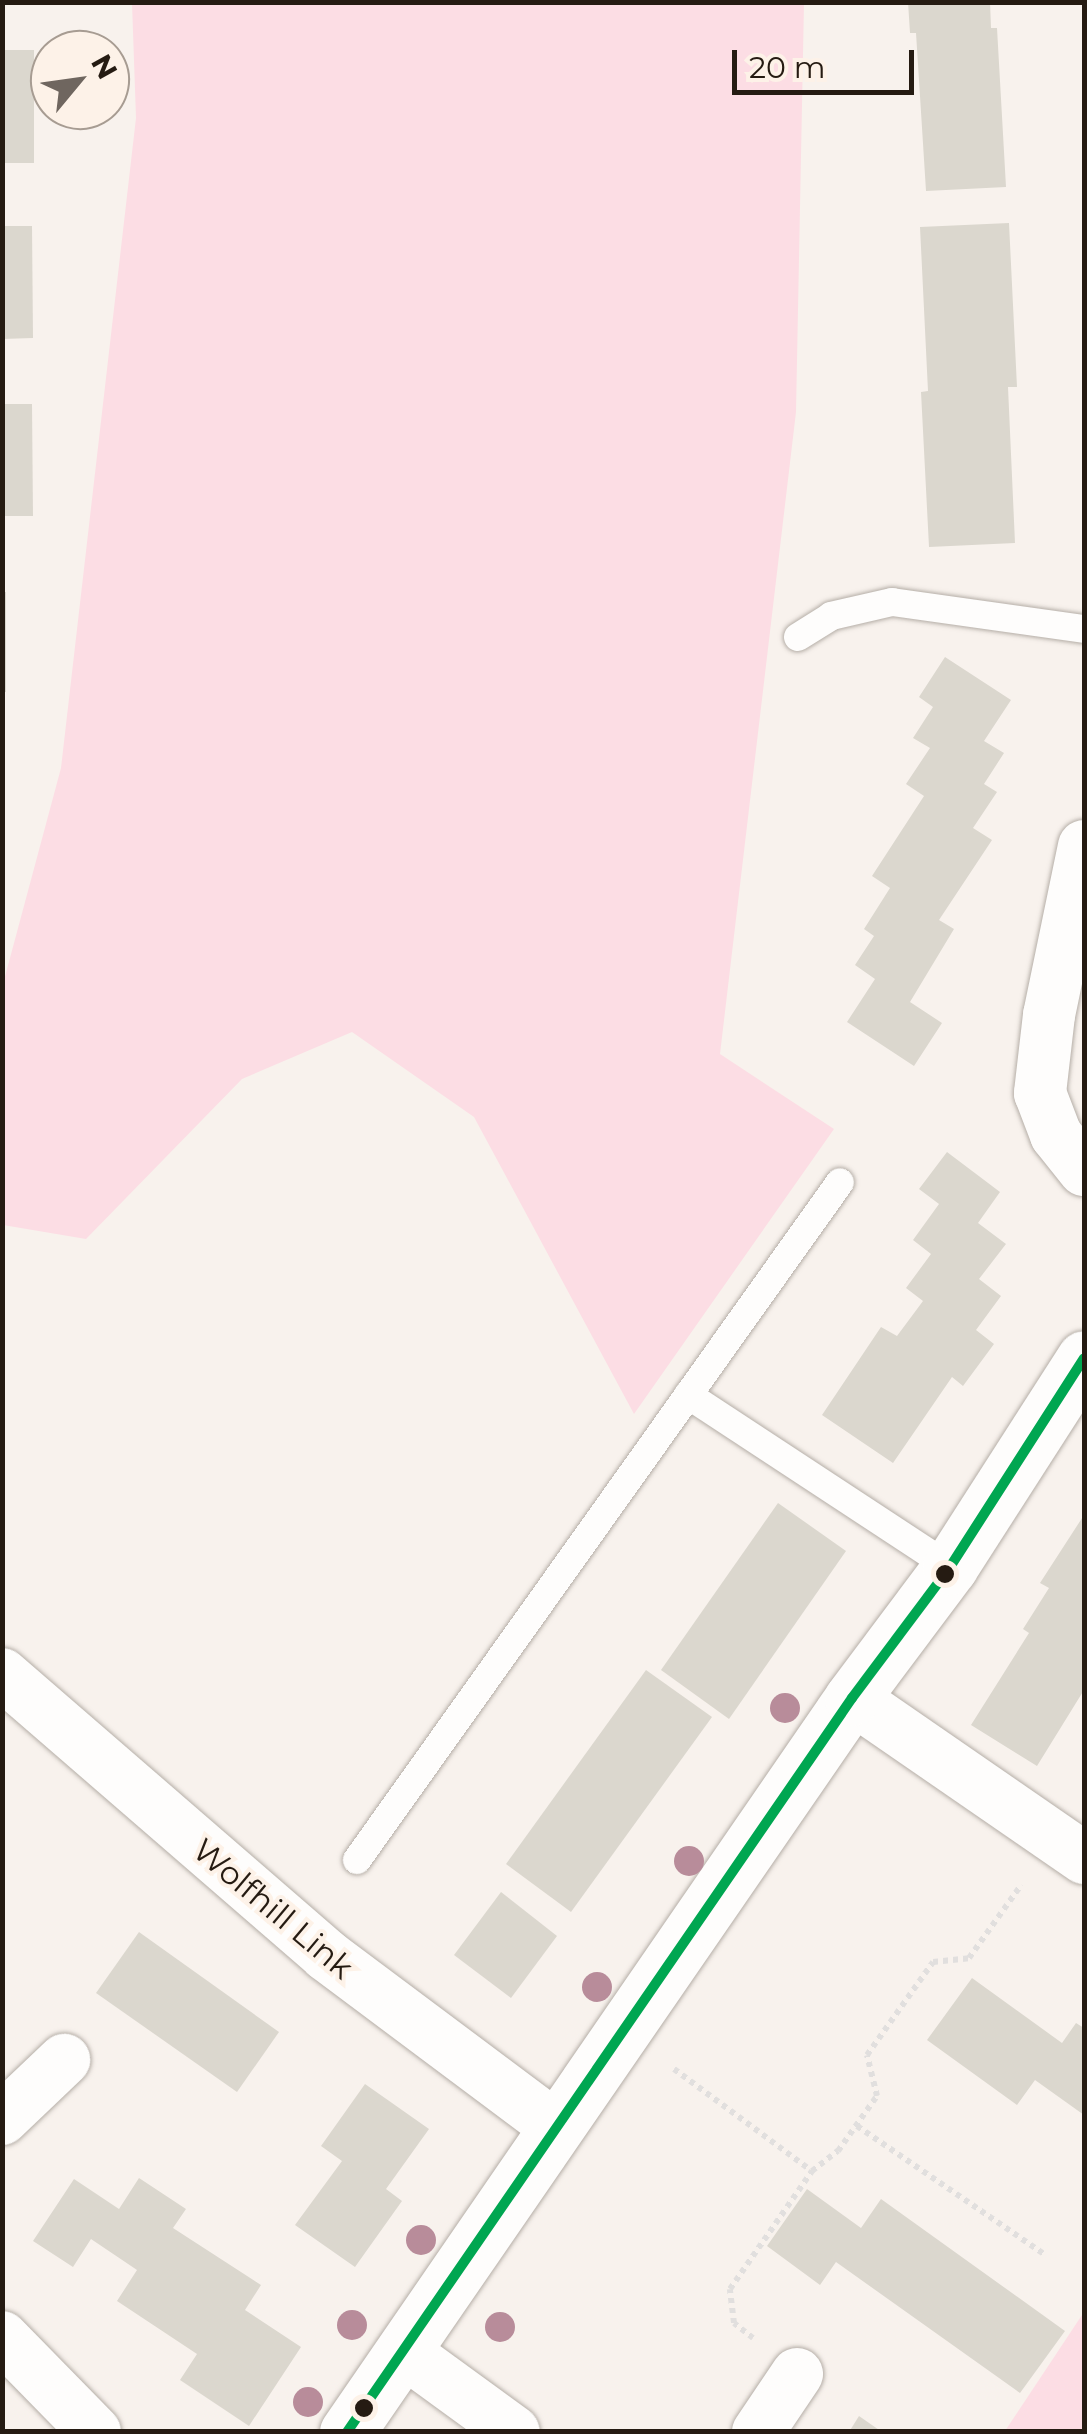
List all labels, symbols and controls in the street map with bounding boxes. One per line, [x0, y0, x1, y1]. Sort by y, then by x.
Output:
north arrow [30, 30, 130, 130]
scale bar [737, 30, 920, 92]
text: N [84, 48, 125, 85]
text: 20 m [749, 49, 826, 86]
unlabelled marker [935, 1564, 955, 1584]
street label: Wolfhill Link [185, 1831, 361, 1987]
unlabelled marker [354, 2398, 374, 2418]

